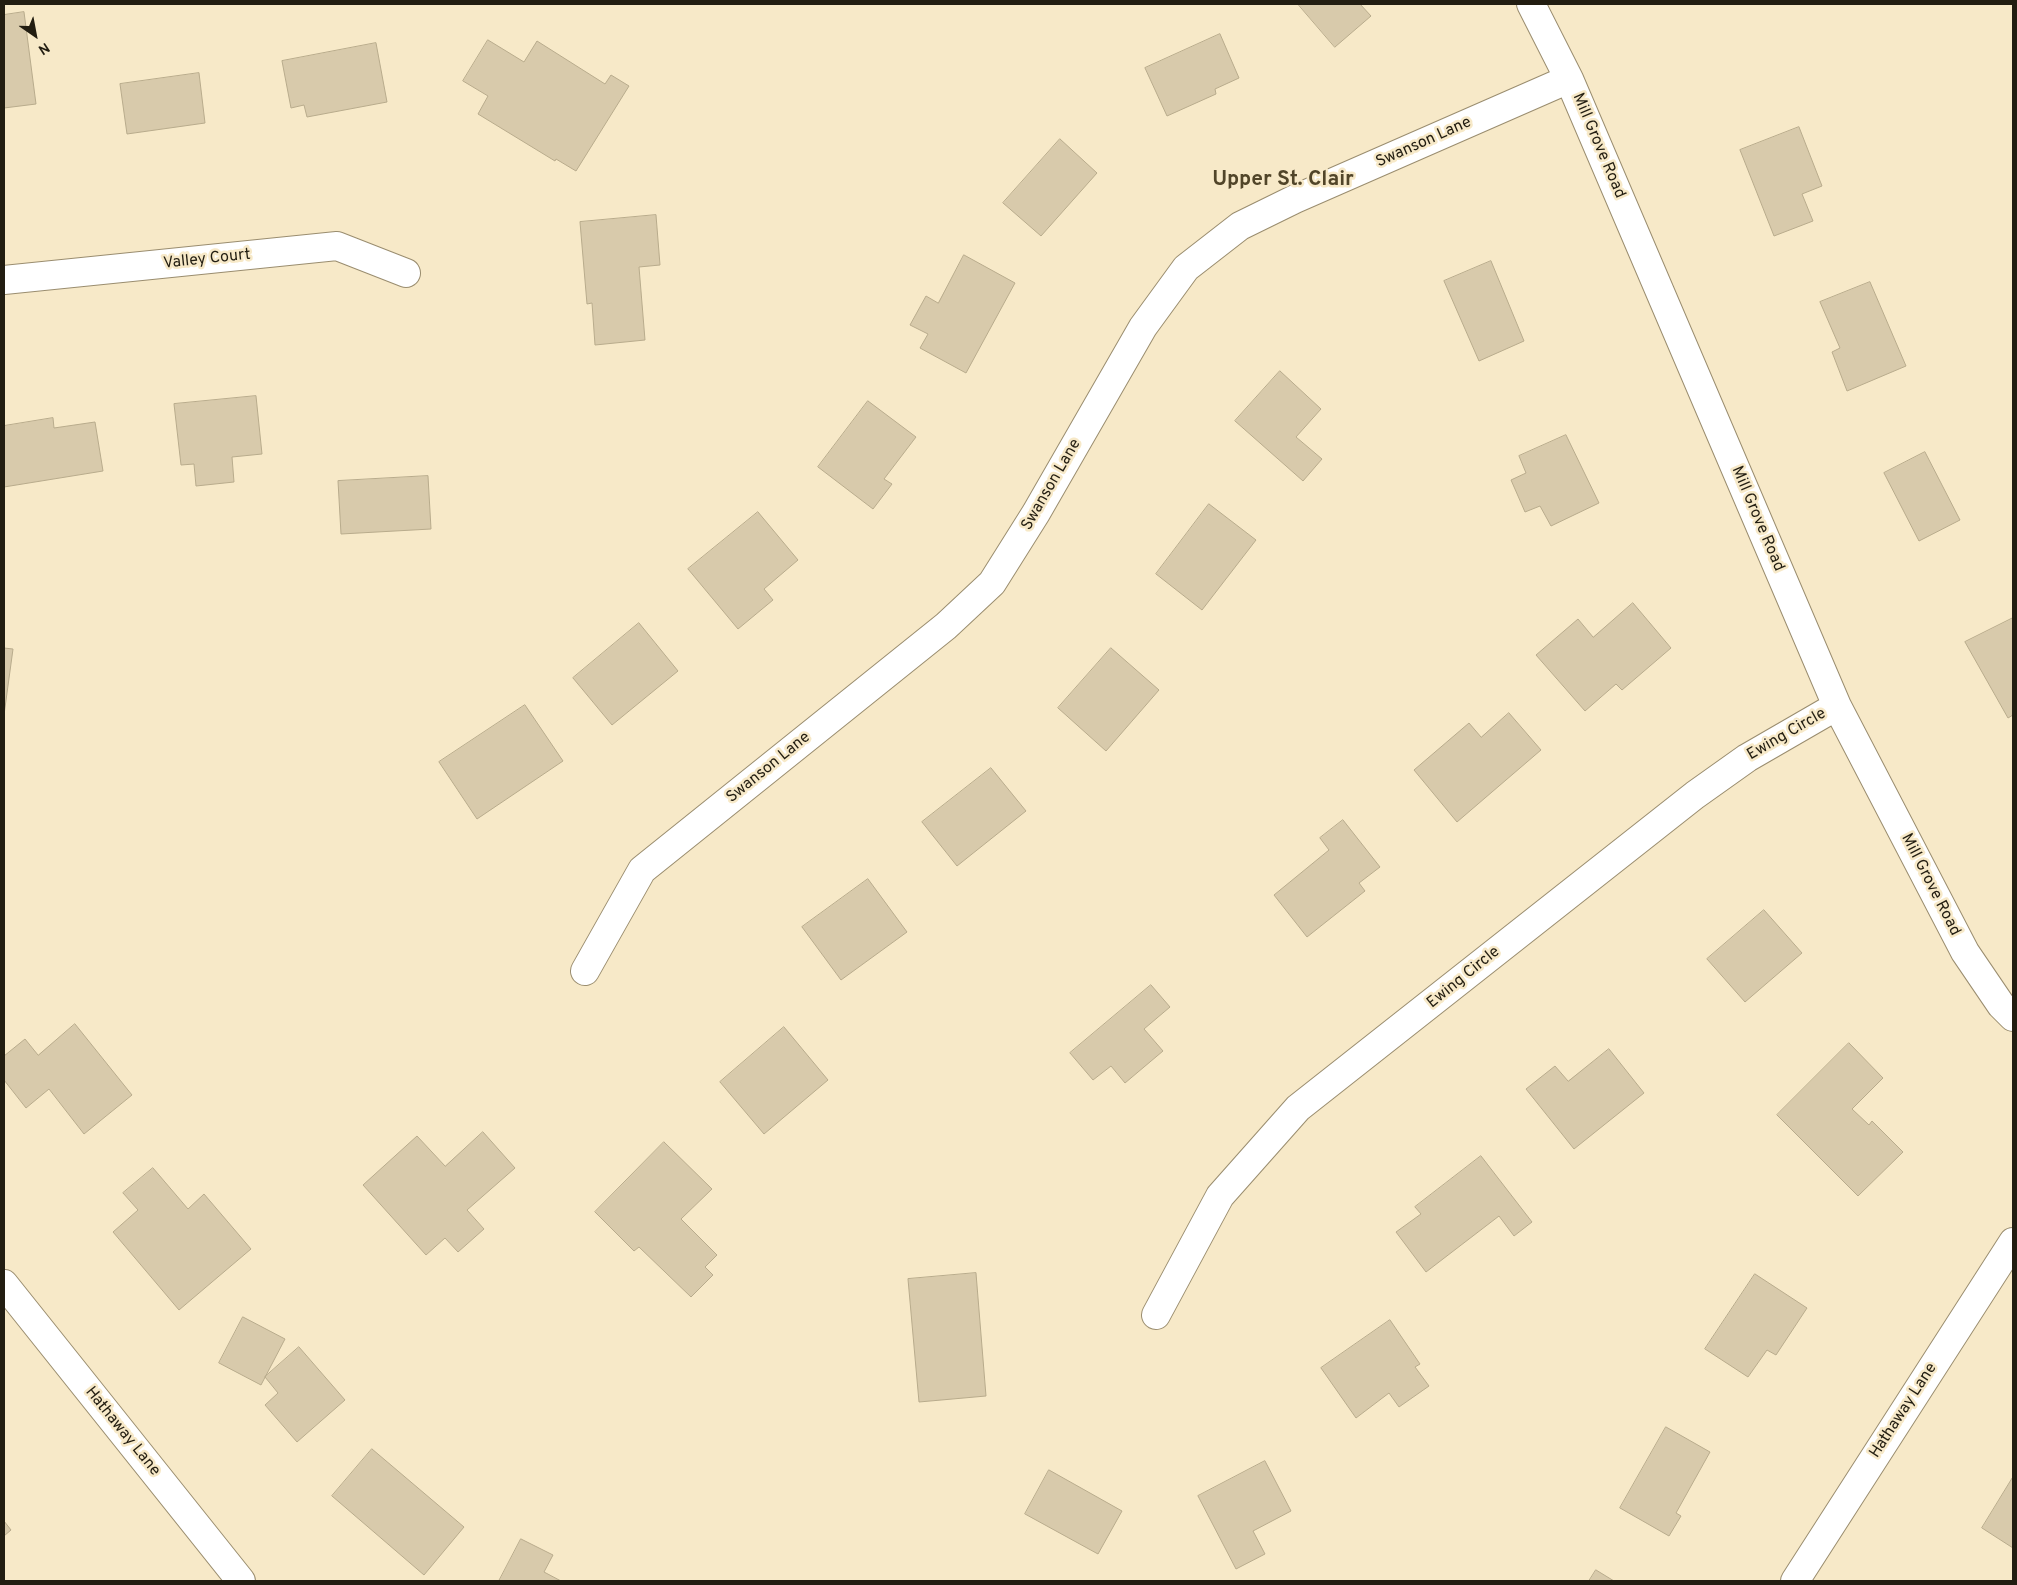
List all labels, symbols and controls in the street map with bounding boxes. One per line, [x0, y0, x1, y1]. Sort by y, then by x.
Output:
north arrow [10, 10, 60, 60]
text: N [35, 38, 52, 58]
street label: Mill Grove Road [1567, 91, 1629, 201]
street label: Swanson Lane [1373, 113, 1475, 173]
district label: Upper St. Clair [1212, 168, 1354, 194]
street label: Valley Court [162, 246, 252, 274]
street label: Swanson Lane [1018, 436, 1086, 534]
street label: Mill Grove Road [1726, 464, 1788, 574]
street label: Ewing Circle [1744, 705, 1830, 765]
street label: Swanson Lane [723, 728, 815, 808]
street label: Mill Grove Road [1896, 831, 1964, 939]
street label: Ewing Circle [1424, 943, 1504, 1013]
street label: Hathaway Lane [1866, 1360, 1942, 1462]
street label: Hathaway Lane [80, 1383, 164, 1481]

